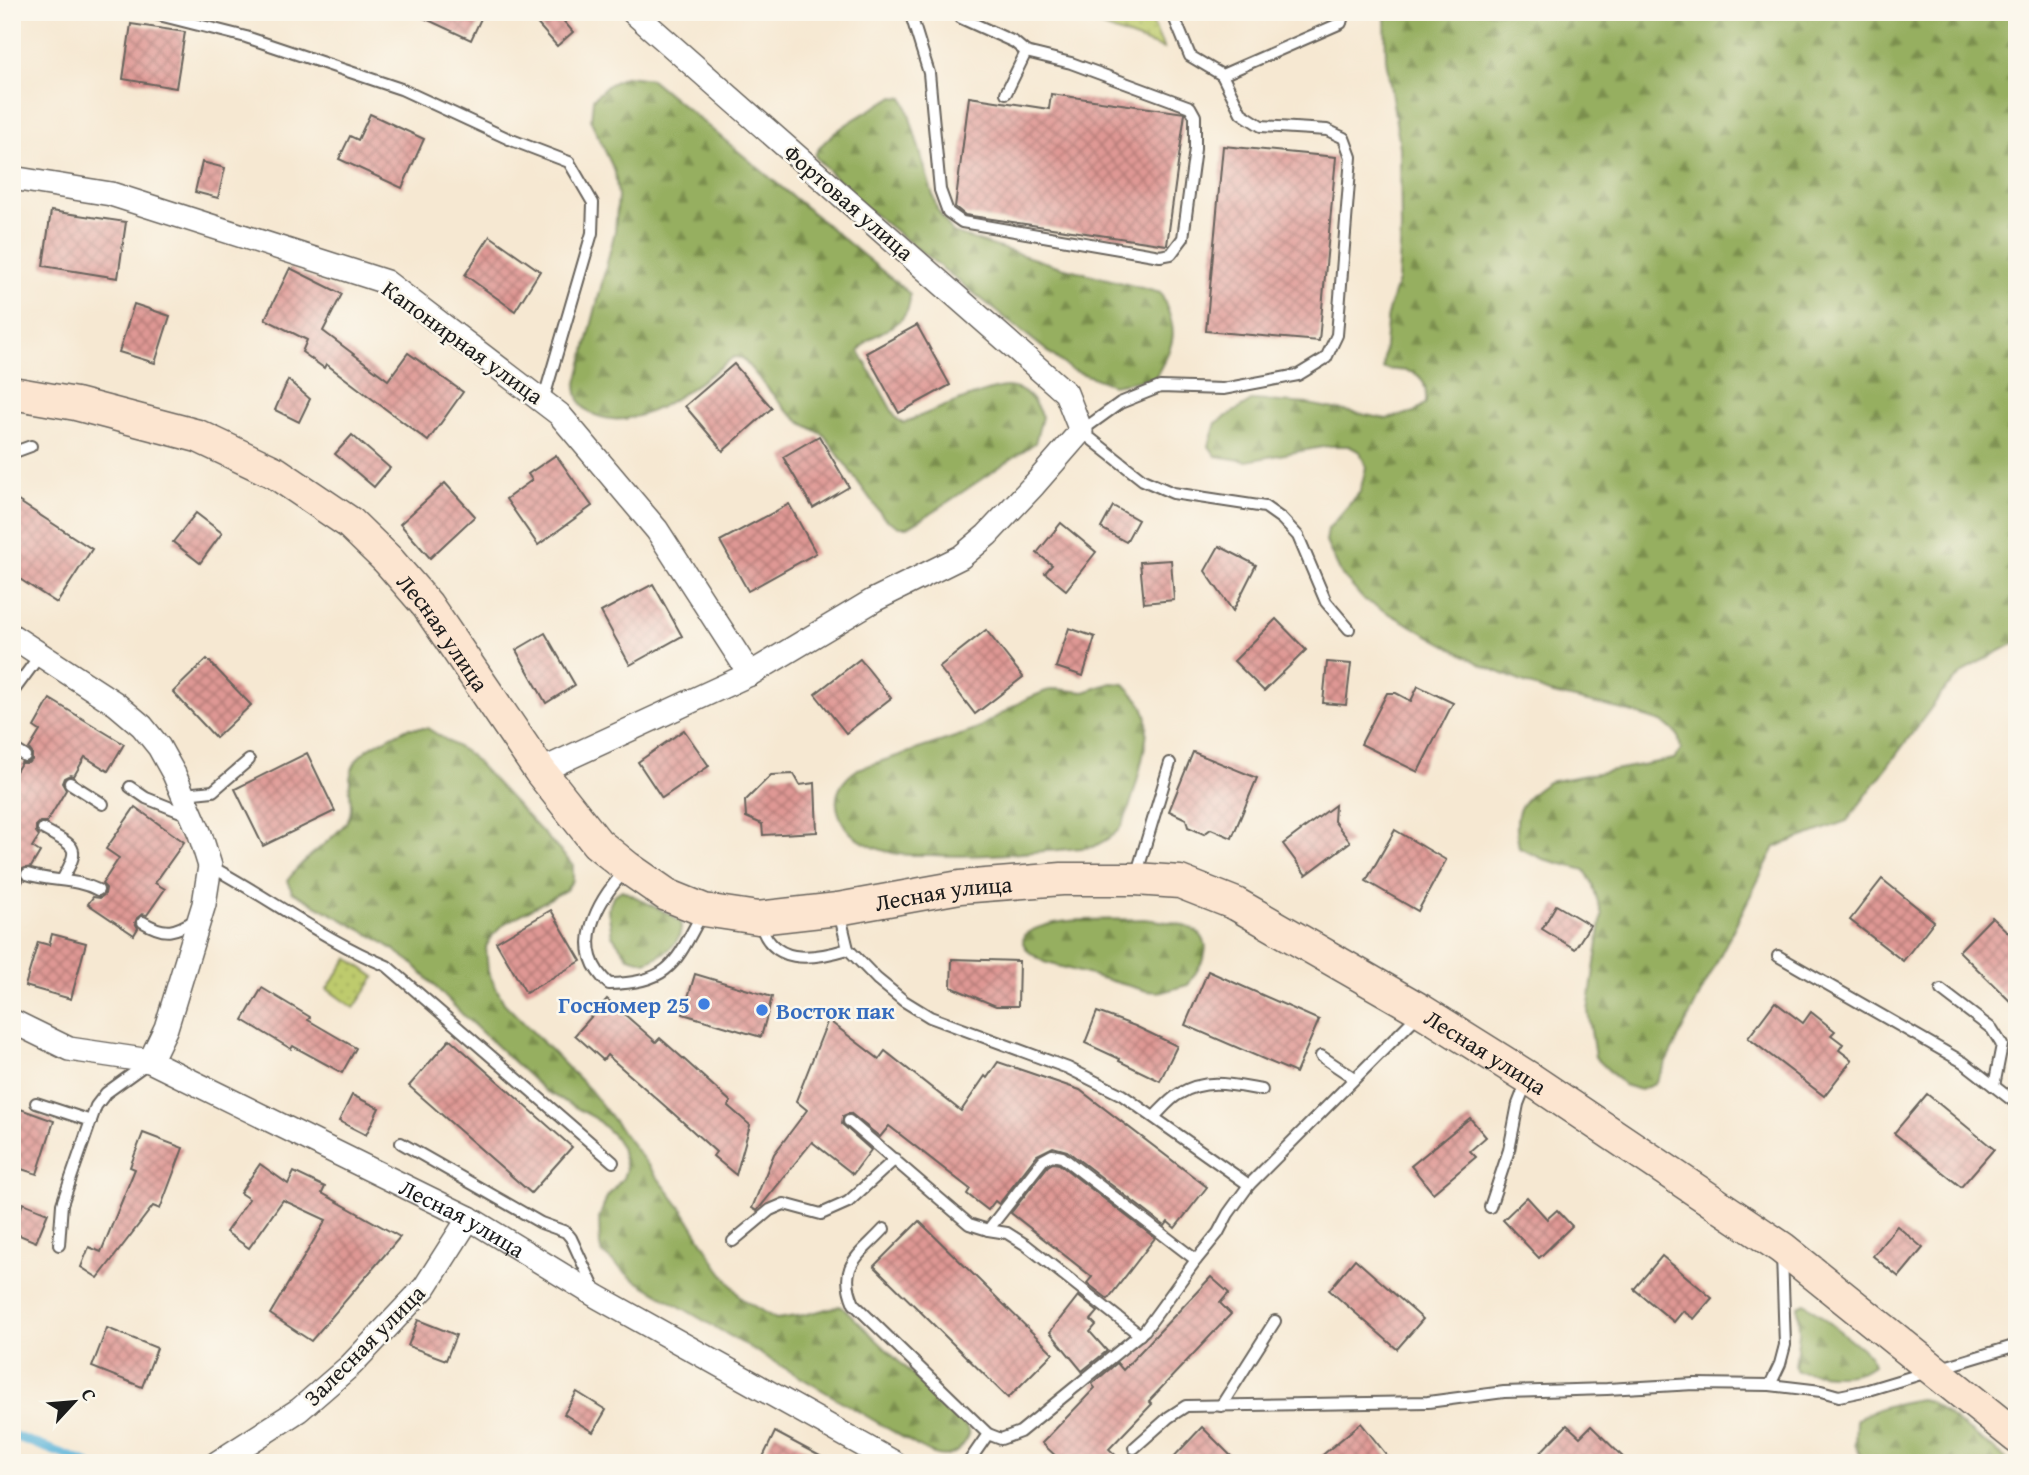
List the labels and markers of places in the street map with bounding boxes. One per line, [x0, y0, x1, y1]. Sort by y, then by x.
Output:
place label: Госномер 25 [558, 988, 690, 1021]
place label: Восток пак [776, 994, 895, 1027]
marker: Госномер 25 [696, 996, 712, 1012]
marker: Восток пак [754, 1002, 770, 1018]

